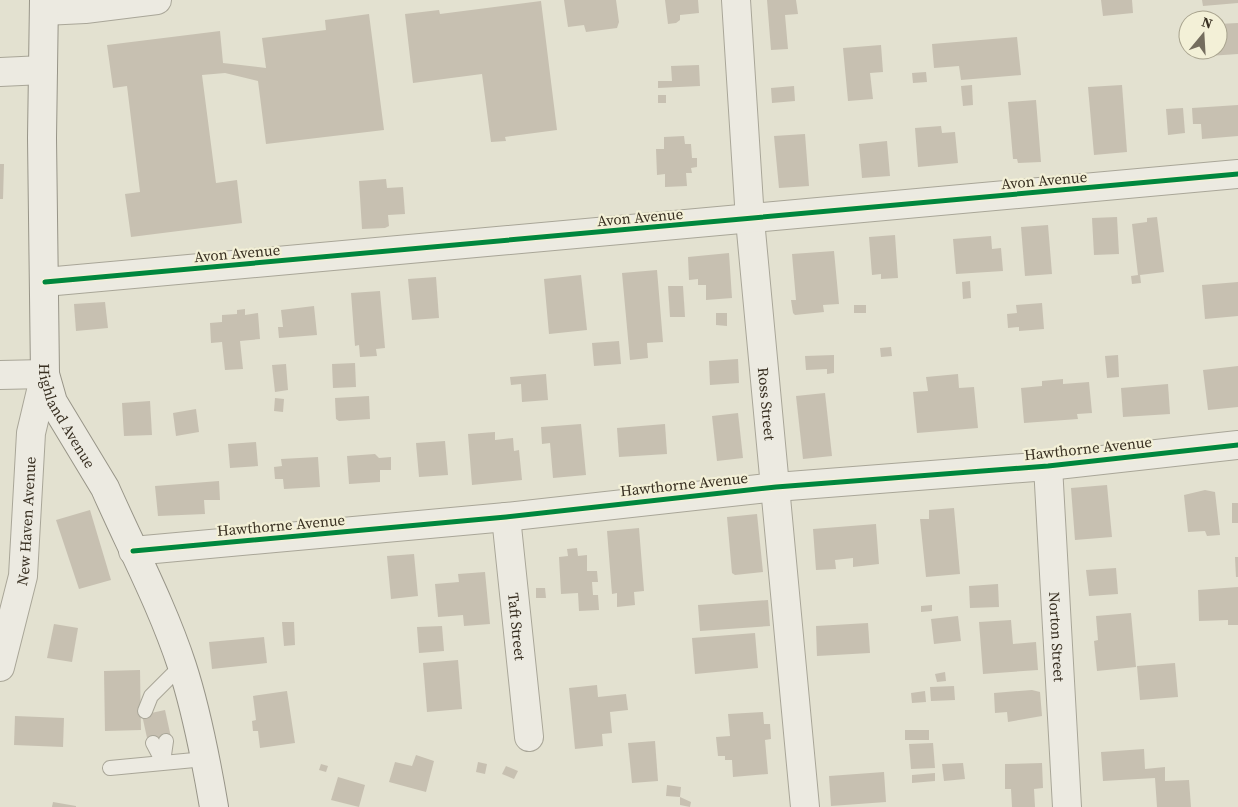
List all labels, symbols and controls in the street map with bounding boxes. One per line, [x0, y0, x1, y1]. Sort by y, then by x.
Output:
north arrow [1178, 10, 1228, 60]
text: N [1199, 12, 1215, 34]
street label: Avon Avenue [1000, 166, 1088, 194]
street label: Avon Avenue [596, 203, 684, 231]
street label: Avon Avenue [193, 239, 281, 267]
street label: Highland Avenue [34, 363, 101, 472]
street label: Ross Street [753, 366, 781, 441]
street label: Hawthorne Avenue [1023, 431, 1153, 465]
street label: New Haven Avenue [11, 456, 40, 588]
street label: Hawthorne Avenue [619, 467, 749, 501]
street label: Hawthorne Avenue [216, 509, 346, 541]
street label: Taft Street [503, 591, 531, 661]
street label: Norton Street [1045, 591, 1071, 683]

